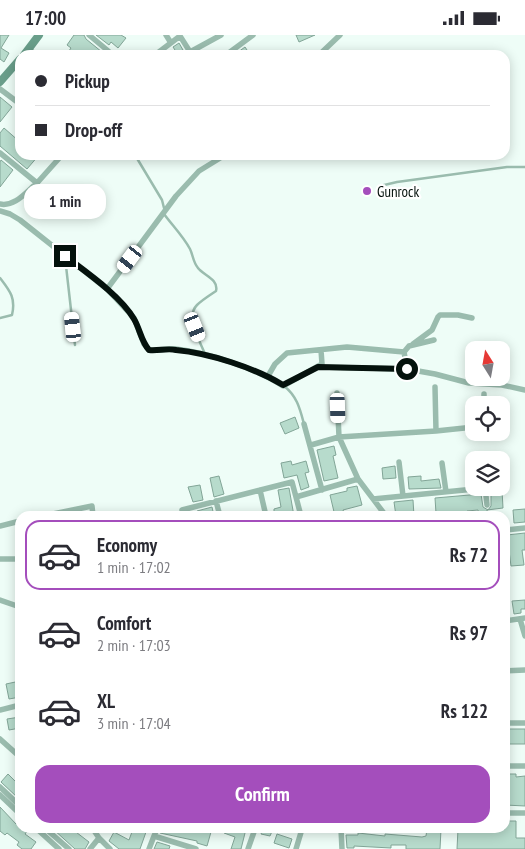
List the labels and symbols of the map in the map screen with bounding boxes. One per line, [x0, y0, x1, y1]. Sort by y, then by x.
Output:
place label: Gunrock [377, 182, 419, 201]
callout: 1 min [24, 183, 106, 219]
marker: Gunrock [361, 185, 373, 197]
car [114, 243, 145, 275]
route end [54, 245, 76, 267]
car [182, 310, 207, 344]
car [63, 311, 82, 343]
north arrow [465, 341, 510, 386]
route start [396, 358, 418, 380]
car [329, 393, 346, 423]

